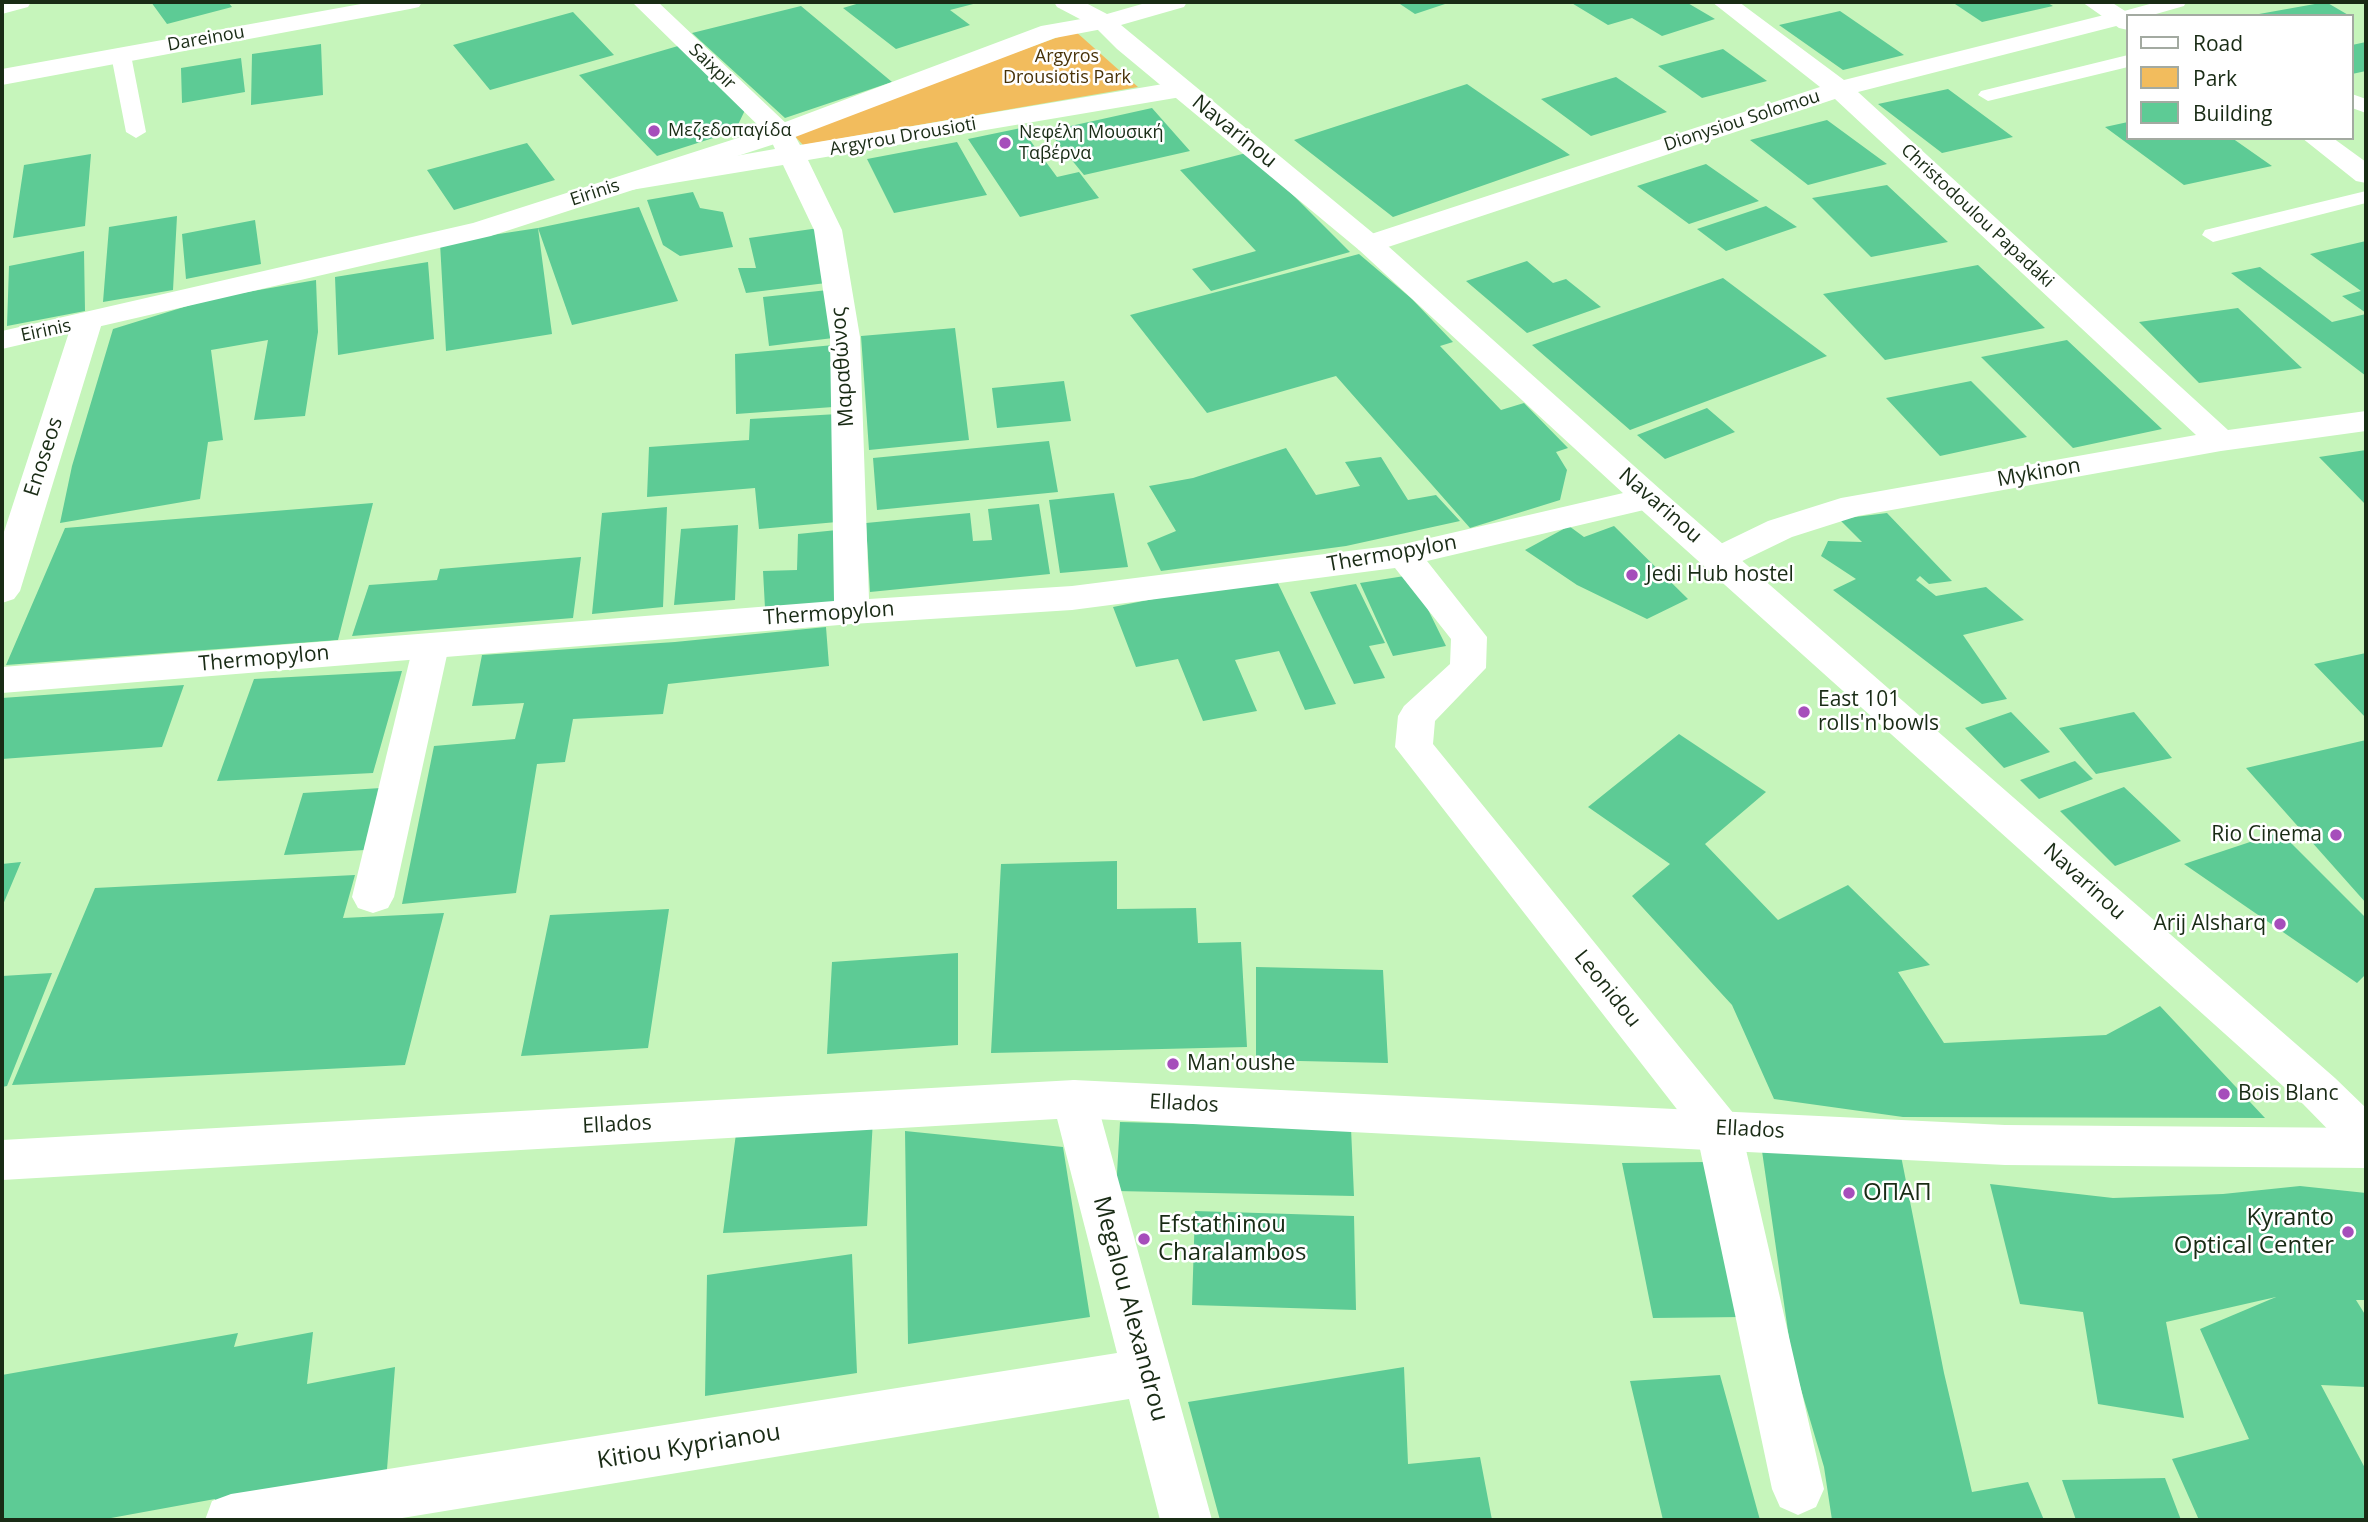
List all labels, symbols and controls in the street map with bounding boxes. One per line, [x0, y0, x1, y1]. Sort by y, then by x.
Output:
legend [2126, 14, 2354, 140]
street label: Dareinou [166, 22, 246, 56]
text: Road [2193, 29, 2243, 57]
street label: Saixpir [684, 40, 740, 94]
park label: Argyros Drousiotis Park [1003, 46, 1131, 88]
text: Park [2193, 64, 2237, 92]
street label: Dionysiou Solomou [1661, 86, 1823, 156]
street label: Navarinou [1186, 90, 1282, 174]
text: Building [2193, 99, 2272, 127]
street label: Argyrou Drousioti [828, 113, 978, 161]
place label: Μεζεδοπαγίδα [668, 120, 791, 142]
place label: Νεφέλη Μουσική Ταβέρνα [1019, 122, 1164, 164]
marker: Μεζεδοπαγίδα [646, 123, 662, 139]
marker: Νεφέλη Μουσική Ταβέρνα [997, 135, 1013, 151]
street label: Christodoulou Papadaki [1896, 140, 2058, 292]
street label: Eirinis [568, 175, 622, 211]
street label: Μαραθώνος [826, 306, 860, 428]
street label: Eirinis [19, 315, 73, 347]
street label: Enoseos [19, 414, 69, 500]
street label: Mykinon [1995, 453, 2083, 493]
street label: Navarinou [1613, 463, 1707, 549]
street label: Thermopylon [1325, 530, 1459, 578]
place label: Jedi Hub hostel [1646, 562, 1794, 588]
marker: Jedi Hub hostel [1624, 567, 1640, 583]
street label: Thermopylon [763, 597, 895, 631]
street label: Thermopylon [198, 641, 330, 677]
place label: East 101 rolls'n'bowls [1818, 687, 1939, 737]
marker: East 101 rolls'n'bowls [1796, 704, 1812, 720]
place label: Rio Cinema [2211, 822, 2322, 848]
marker: Rio Cinema [2328, 827, 2344, 843]
street label: Navarinou [2038, 839, 2130, 925]
place label: Arij Alsharq [2154, 911, 2266, 937]
marker: Arij Alsharq [2272, 916, 2288, 932]
street label: Leonidou [1568, 945, 1646, 1033]
place label: Man'oushe [1187, 1051, 1295, 1077]
marker: Man'oushe [1165, 1056, 1181, 1072]
place label: Bois Blanc [2238, 1081, 2338, 1107]
marker: Bois Blanc [2216, 1086, 2232, 1102]
street label: Ellados [1149, 1090, 1219, 1118]
street label: Ellados [582, 1111, 652, 1139]
street label: Ellados [1715, 1116, 1785, 1144]
place label: ΟΠΑΠ [1863, 1179, 1932, 1207]
marker: ΟΠΑΠ [1841, 1185, 1857, 1201]
street label: Megalou Alexandrou [1086, 1193, 1174, 1425]
place label: Kyranto Optical Center [2174, 1204, 2334, 1260]
place label: Efstathinou Charalambos [1158, 1211, 1306, 1267]
marker: Kyranto Optical Center [2340, 1224, 2356, 1240]
marker: Efstathinou Charalambos [1136, 1231, 1152, 1247]
street label: Kitiou Kyprianou [595, 1418, 783, 1476]

